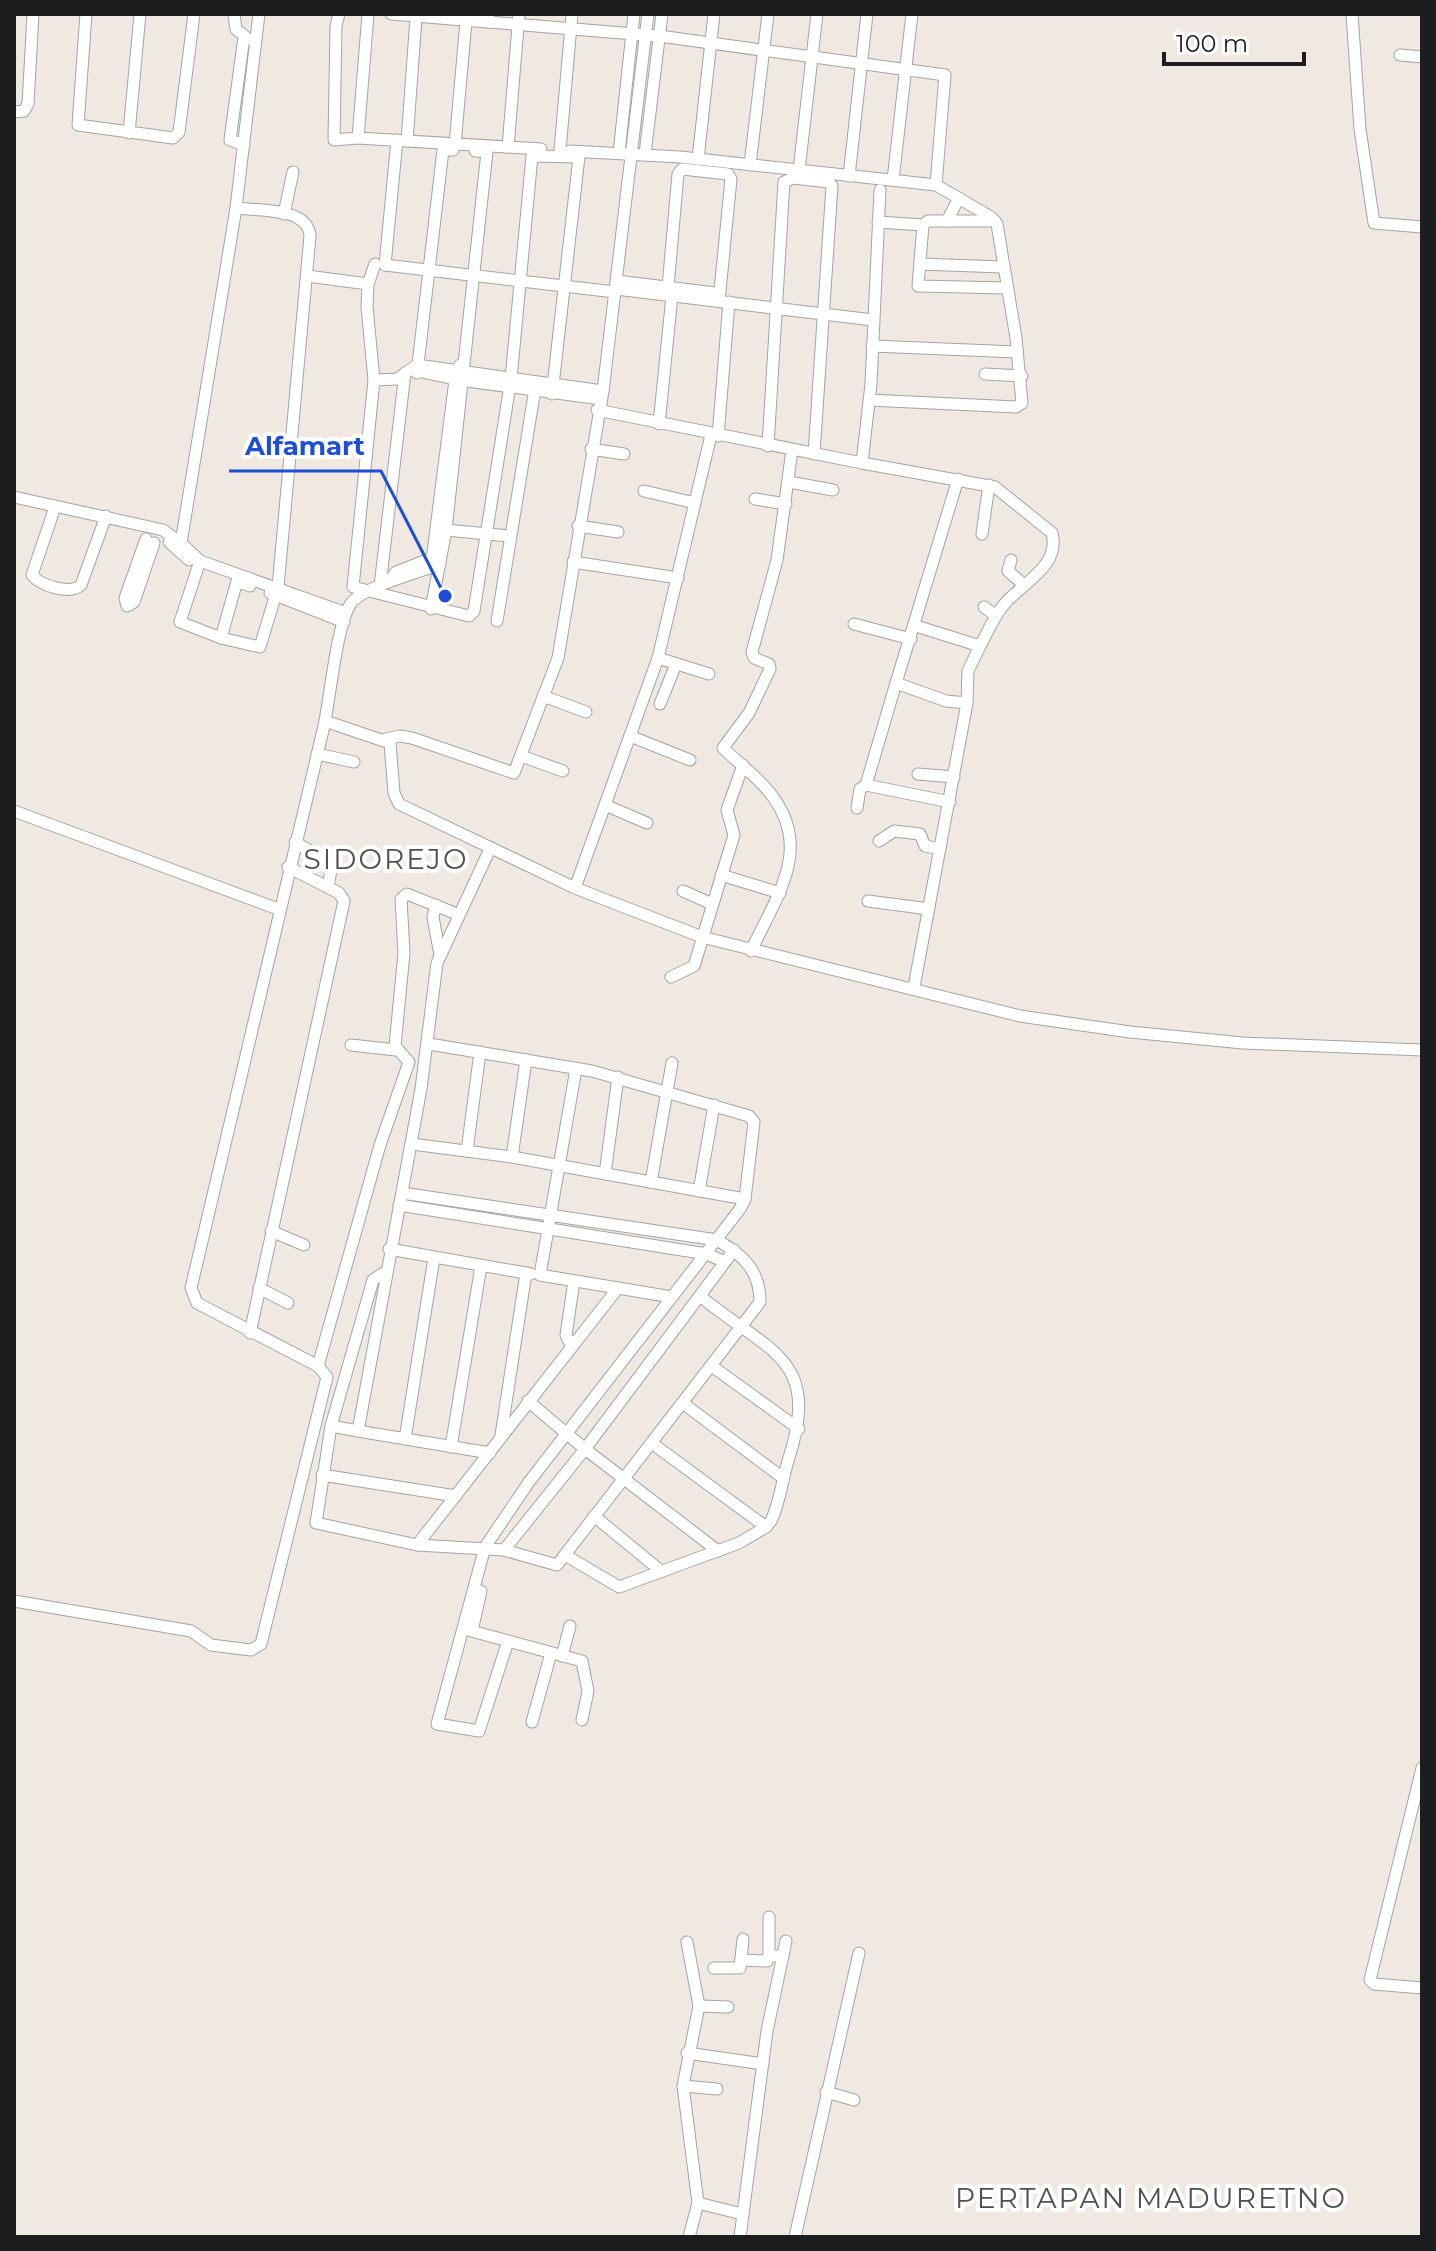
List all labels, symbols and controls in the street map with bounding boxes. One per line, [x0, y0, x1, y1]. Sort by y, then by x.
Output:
scale bar [1164, 16, 1304, 66]
text: 100 m [1176, 29, 1248, 58]
callout: Alfamart [229, 421, 381, 471]
text: Alfamart [244, 430, 365, 462]
district label: SIDOREJO [304, 842, 468, 876]
district label: PERTAPAN MADURETNO [955, 2181, 1347, 2215]

